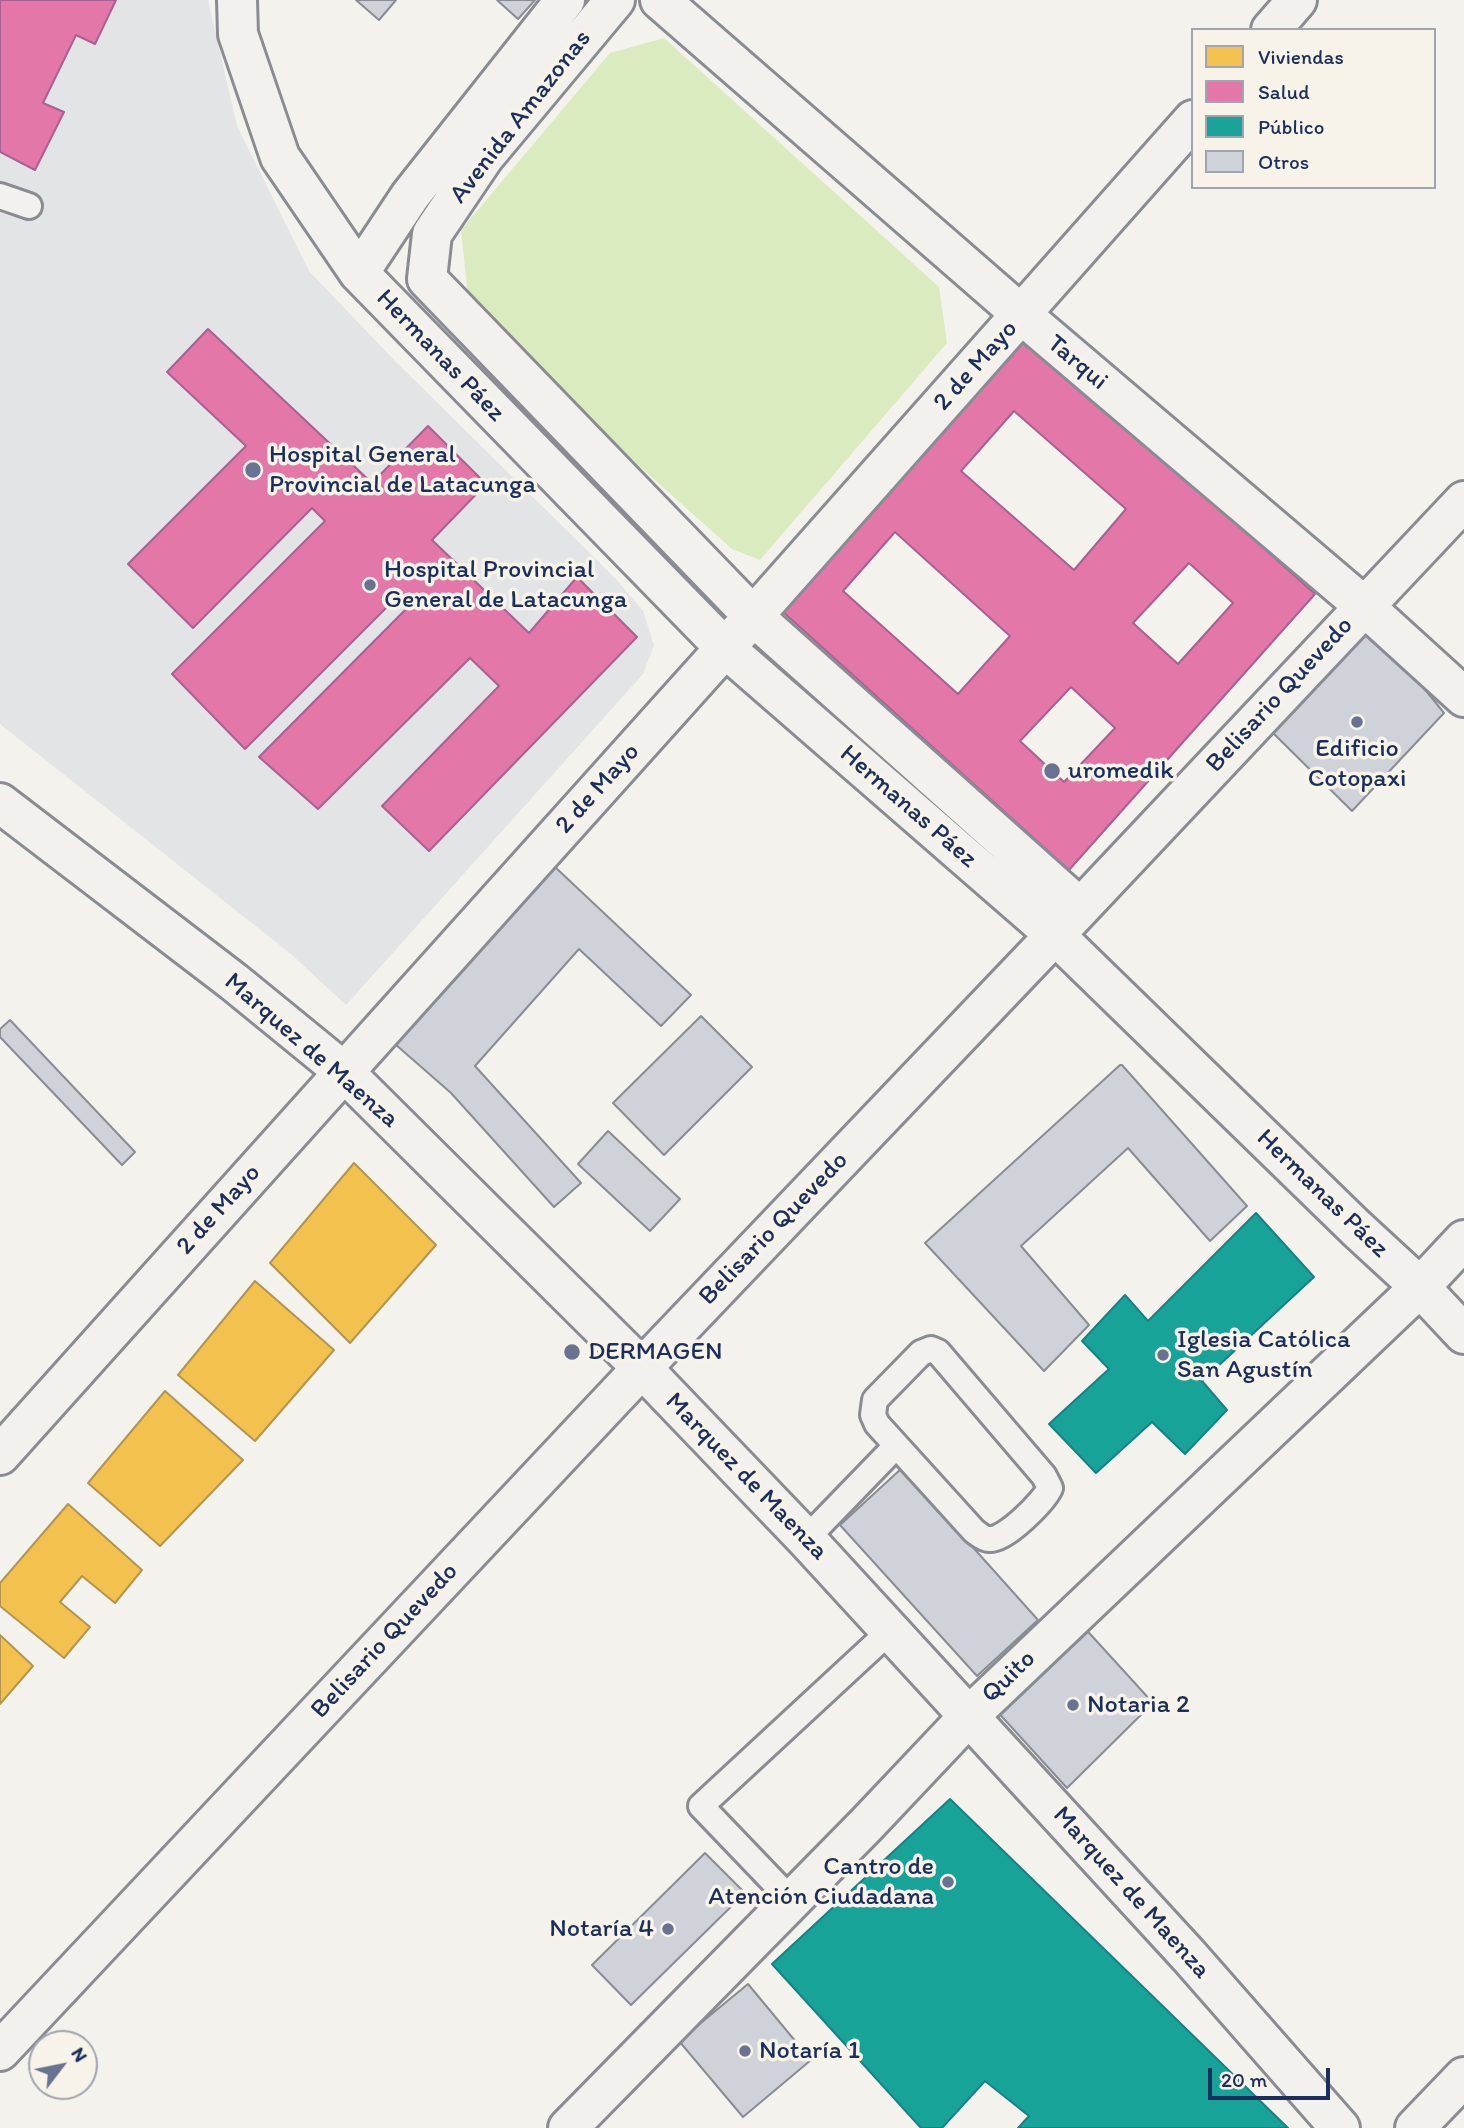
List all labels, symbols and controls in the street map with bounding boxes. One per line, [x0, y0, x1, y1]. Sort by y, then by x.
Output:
street label: Avenida Amazonas [444, 24, 598, 210]
legend [1191, 28, 1436, 189]
text: Viviendas [1258, 44, 1344, 69]
text: Salud [1258, 79, 1309, 104]
text: Público [1258, 114, 1324, 139]
text: Otros [1258, 149, 1309, 174]
street label: Hermanas Páez [369, 283, 511, 429]
street label: 2 de Mayo [927, 314, 1025, 418]
street label: Tarqui [1040, 329, 1114, 397]
place label: Hospital General Provincial de Latacunga [269, 439, 536, 500]
marker: Hospital General Provincial de Latacunga [243, 460, 263, 480]
place label: Hospital Provincial General de Latacunga [384, 554, 627, 616]
marker: Hospital Provincial General de Latacunga [362, 577, 378, 593]
street label: Belisario Quevedo [1200, 611, 1360, 779]
marker: Edificio Cotopaxi [1349, 714, 1365, 730]
place label: Edificio Cotopaxi [1308, 733, 1406, 794]
street label: 2 de Mayo [549, 737, 647, 841]
street label: Hermanas Páez [833, 739, 983, 875]
place label: uromedik [1068, 755, 1174, 787]
marker: uromedik [1042, 761, 1062, 781]
street label: Marquez de Maenza [217, 967, 405, 1135]
street label: Hermanas Páez [1249, 1123, 1395, 1265]
street label: Belisario Quevedo [693, 1146, 855, 1312]
street label: 2 de Mayo [170, 1158, 268, 1262]
place label: Iglesia Católica San Agustín [1177, 1324, 1350, 1386]
place label: DERMAGEN [588, 1336, 722, 1368]
marker: DERMAGEN [562, 1342, 582, 1362]
marker: Iglesia Católica San Agustín [1155, 1347, 1171, 1363]
street label: Marquez de Maenza [658, 1387, 834, 1567]
street label: Belisario Quevedo [305, 1557, 465, 1725]
street label: Quito [976, 1644, 1042, 1710]
place label: Notaria 2 [1087, 1689, 1190, 1721]
marker: Notaria 2 [1065, 1697, 1081, 1713]
street label: Marquez de Maenza [1045, 1800, 1217, 1986]
place label: Cantro de Atención Ciudadana [708, 1851, 934, 1912]
marker: Cantro de Atención Ciudadana [940, 1874, 956, 1890]
place label: Notaría 4 [549, 1913, 654, 1945]
marker: Notaría 4 [660, 1921, 676, 1937]
north arrow [28, 2030, 98, 2100]
place label: Notaría 1 [759, 2035, 860, 2067]
text: N [66, 2043, 93, 2066]
marker: Notaría 1 [737, 2043, 753, 2059]
scale bar [1212, 2054, 1334, 2098]
text: 20 m [1221, 2067, 1267, 2092]

